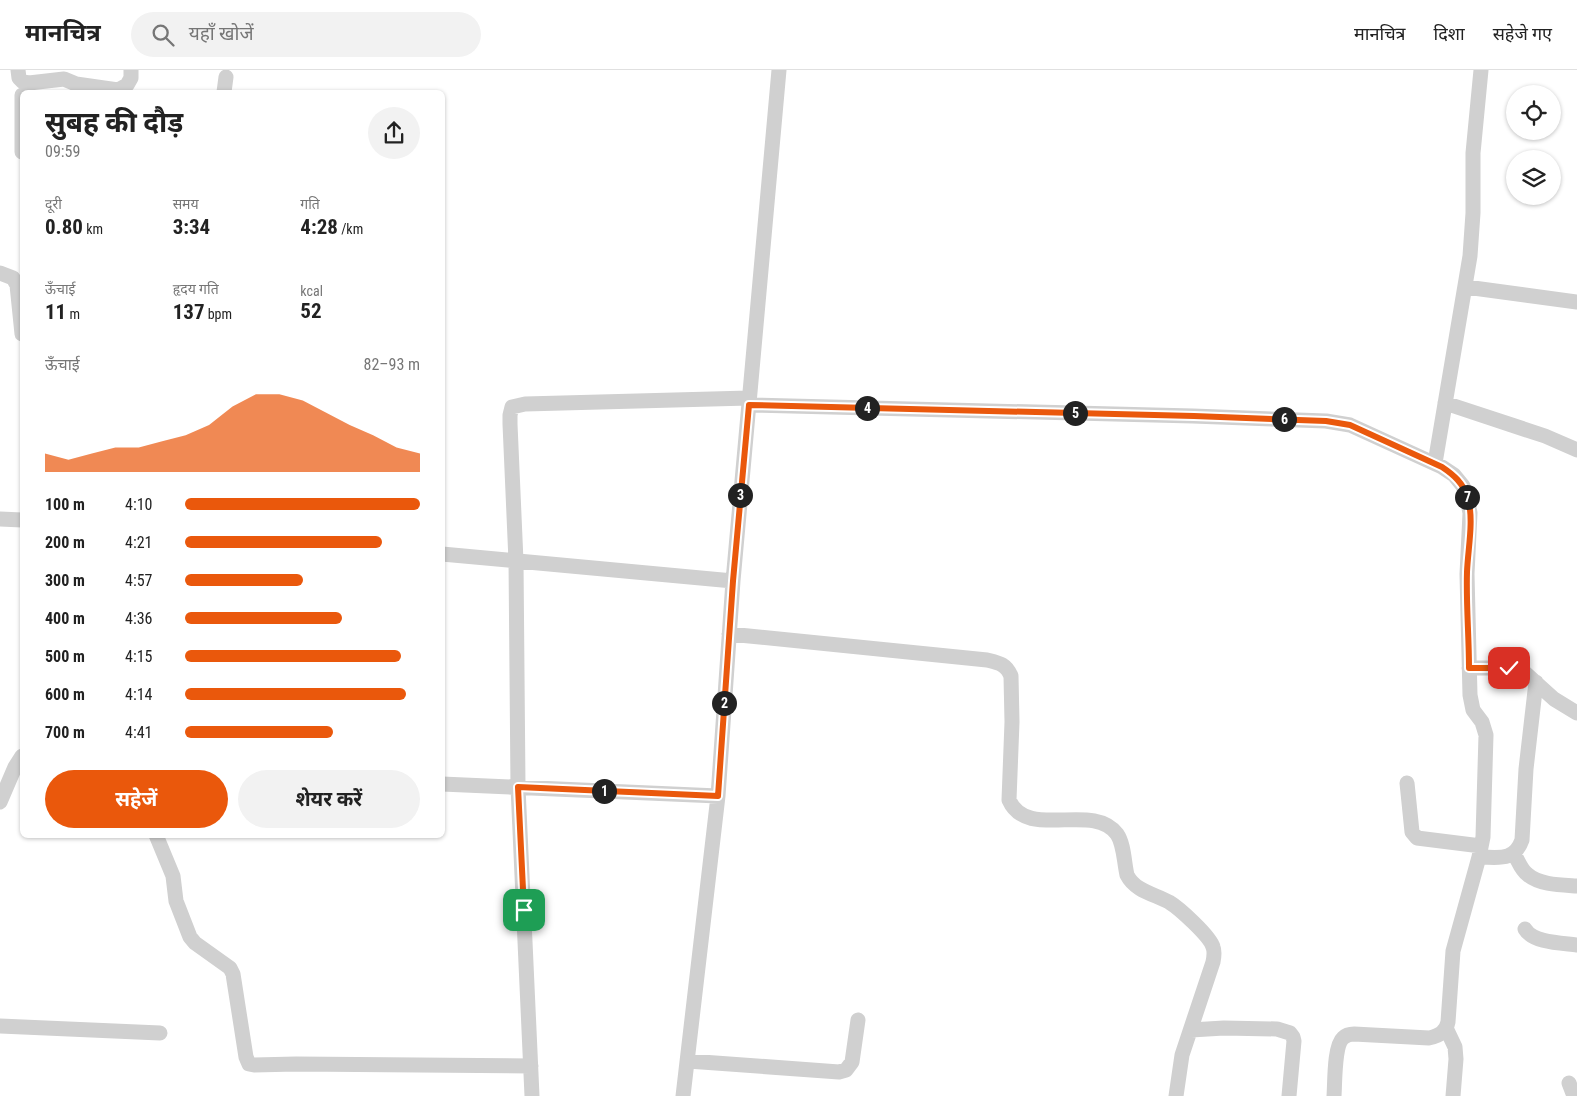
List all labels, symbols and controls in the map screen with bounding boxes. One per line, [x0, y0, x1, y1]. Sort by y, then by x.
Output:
search box [131, 12, 481, 57]
text: मानचित्र [25, 19, 101, 47]
icon: search [149, 21, 177, 49]
text: यहाँ खोजें [189, 22, 254, 45]
text: मानचित्र [1354, 23, 1406, 44]
text: दिशा [1434, 23, 1465, 44]
text: सहेजे गए [1493, 23, 1552, 44]
map controls [1506, 85, 1561, 205]
button: locate [1506, 85, 1561, 140]
text: सुबह की दौड़ [45, 106, 183, 139]
button: share [368, 107, 420, 159]
text: 09:59 [45, 142, 80, 161]
button: layers [1506, 150, 1561, 205]
text: दूरी [45, 196, 62, 212]
text: समय [173, 196, 199, 212]
text: गति [300, 196, 320, 212]
text: 0.80 [45, 215, 83, 239]
text: 3:34 [173, 215, 210, 239]
text: 4:28 [300, 215, 338, 239]
text: km [83, 221, 103, 237]
text: /km [338, 221, 363, 237]
text: ऊँचाई [45, 281, 75, 297]
text: हृदय गति [173, 281, 219, 297]
text: kcal [300, 283, 323, 299]
text: 52 [300, 299, 322, 323]
text: 11 [45, 300, 66, 324]
text: 137 [173, 300, 205, 324]
text: m [66, 306, 80, 322]
text: bpm [205, 306, 232, 322]
text: ऊँचाई [45, 355, 80, 374]
text: 82–93 m [364, 355, 420, 374]
pin: 4 [854, 396, 880, 420]
text: 4 [864, 400, 871, 416]
pin: 5 [1062, 400, 1088, 426]
text: 5 [1072, 405, 1079, 421]
pin: 6 [1272, 406, 1296, 432]
text: 6 [1281, 411, 1288, 427]
pin: 3 [728, 482, 752, 508]
pin: 7 [1454, 484, 1480, 510]
text: 3 [737, 487, 744, 503]
text: 7 [1464, 489, 1471, 505]
text: 100 m [45, 495, 85, 514]
text: 4:10 [125, 495, 152, 514]
text: 200 m [45, 533, 85, 552]
text: 4:21 [125, 533, 152, 552]
text: 300 m [45, 571, 85, 590]
text: 4:57 [125, 571, 152, 590]
text: 400 m [45, 609, 85, 628]
text: 4:36 [125, 609, 152, 628]
text: 500 m [45, 647, 85, 666]
text: 4:15 [125, 647, 152, 666]
pin [1488, 647, 1530, 689]
icon: check [1495, 654, 1523, 682]
text: 600 m [45, 685, 85, 704]
text: 4:14 [125, 685, 152, 704]
pin: 2 [712, 690, 736, 716]
text: 2 [721, 695, 728, 711]
text: 700 m [45, 723, 85, 742]
text: 4:41 [125, 723, 152, 742]
button: सहेजें [45, 770, 228, 828]
button: शेयर करें [238, 770, 420, 828]
pin: 1 [592, 778, 616, 804]
text: 1 [601, 783, 608, 799]
pin [503, 889, 545, 931]
icon: arrive [510, 896, 538, 924]

